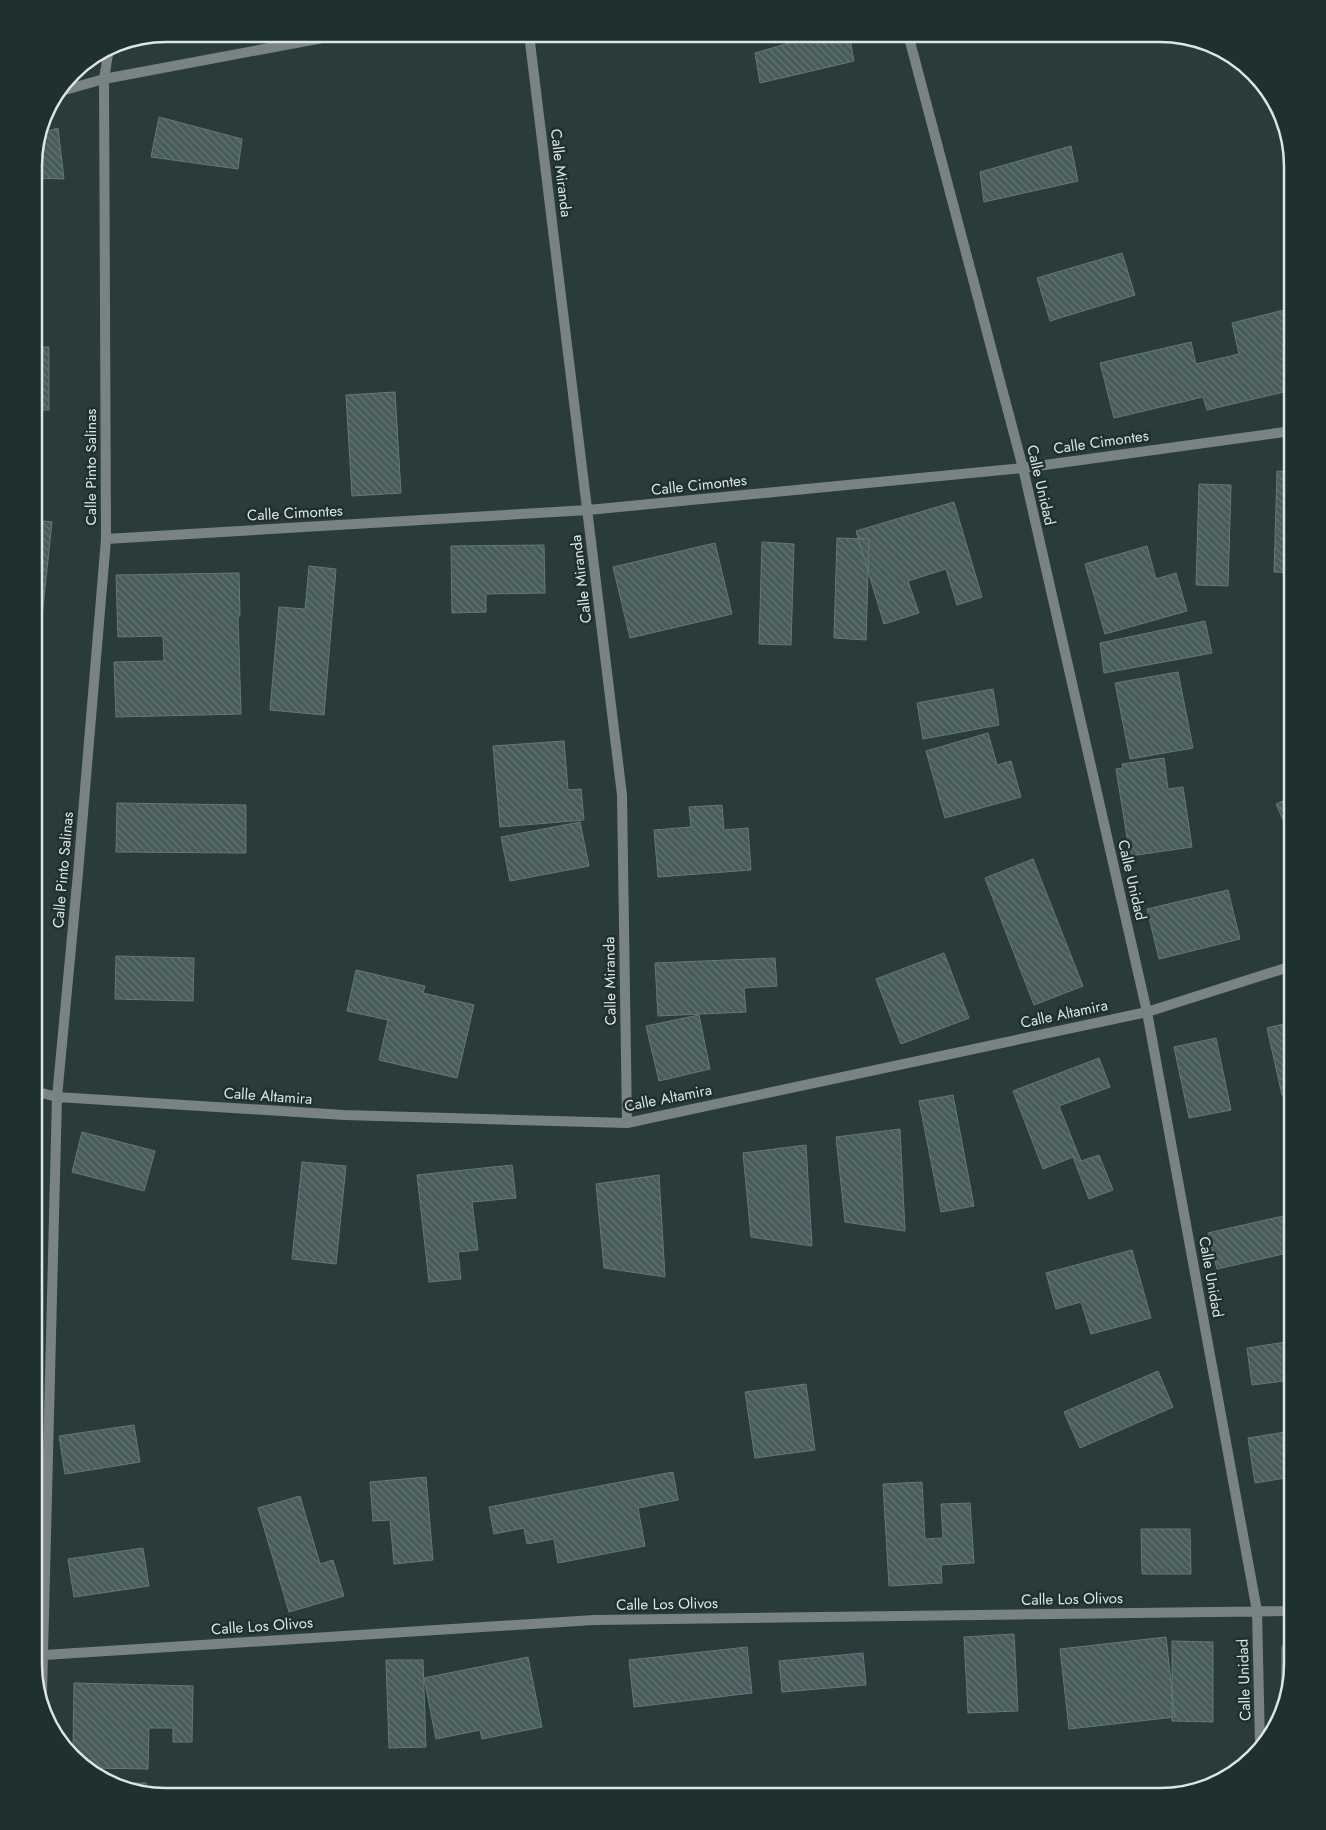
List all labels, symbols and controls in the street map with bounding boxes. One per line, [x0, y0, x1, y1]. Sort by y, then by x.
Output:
street label: Calle Miranda [545, 128, 577, 218]
street label: Calle Pinto Salinas [80, 409, 102, 525]
street label: Calle Cimontes [1052, 424, 1150, 460]
street label: Calle Unidad [1021, 443, 1061, 527]
street label: Calle Cimontes [650, 469, 748, 501]
street label: Calle Cimontes [247, 500, 343, 526]
street label: Calle Miranda [565, 534, 597, 624]
street label: Calle Pinto Salinas [47, 811, 79, 929]
street label: Calle Unidad [1112, 838, 1152, 922]
street label: Calle Miranda [598, 936, 622, 1026]
street label: Calle Altamira [1018, 994, 1110, 1034]
street label: Calle Altamira [622, 1079, 714, 1117]
street label: Calle Altamira [223, 1082, 313, 1110]
street label: Calle Unidad [1193, 1235, 1229, 1319]
street label: Calle Los Olivos [1021, 1587, 1123, 1611]
street label: Calle Los Olivos [616, 1592, 718, 1616]
street label: Calle Los Olivos [210, 1611, 314, 1641]
street label: Calle Unidad [1232, 1639, 1256, 1721]

